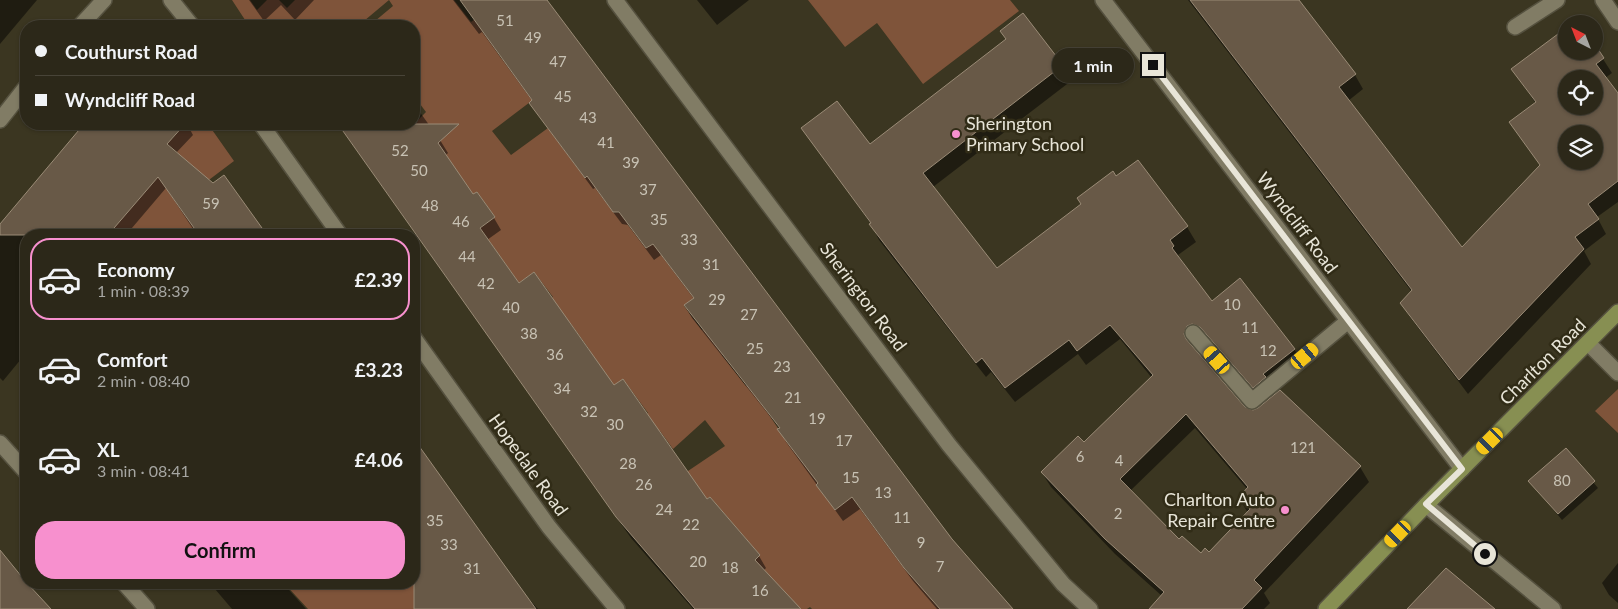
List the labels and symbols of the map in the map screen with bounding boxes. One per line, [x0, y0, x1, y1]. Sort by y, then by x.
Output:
house number: 51 [496, 11, 514, 29]
north arrow [1558, 15, 1602, 60]
house number: 49 [524, 28, 542, 46]
callout: 1 min [1053, 48, 1136, 82]
house number: 47 [549, 52, 567, 70]
route end [1142, 54, 1164, 76]
house number: 45 [554, 87, 572, 105]
house number: 43 [579, 108, 597, 126]
place label: Sherington Primary School [966, 112, 1084, 155]
marker: Sherington Primary School [950, 128, 962, 140]
house number: 41 [597, 133, 615, 151]
house number: 52 [391, 141, 409, 159]
house number: 39 [622, 153, 640, 171]
house number: 50 [410, 161, 428, 179]
street label: Wyndcliff Road [1253, 167, 1343, 277]
house number: 37 [639, 180, 657, 198]
house number: 59 [202, 194, 220, 212]
house number: 48 [421, 196, 439, 214]
house number: 35 [650, 210, 668, 228]
house number: 46 [452, 212, 470, 230]
house number: 33 [680, 230, 698, 248]
street label: Sherington Road [816, 238, 912, 355]
house number: 44 [458, 247, 476, 265]
house number: 31 [702, 255, 720, 273]
house number: 42 [477, 274, 495, 292]
house number: 29 [708, 290, 726, 308]
house number: 10 [1223, 295, 1241, 313]
house number: 40 [502, 298, 520, 316]
house number: 27 [740, 305, 758, 323]
street label: Charlton Road [1495, 314, 1590, 409]
house number: 11 [1241, 318, 1259, 336]
house number: 38 [520, 324, 538, 342]
house number: 25 [746, 339, 764, 357]
house number: 12 [1259, 341, 1277, 359]
car [1288, 341, 1321, 371]
car [1201, 344, 1232, 376]
house number: 36 [546, 345, 564, 363]
house number: 23 [773, 357, 791, 375]
house number: 34 [553, 379, 571, 397]
house number: 21 [784, 388, 802, 406]
house number: 32 [580, 402, 598, 420]
street label: Hopedale Road [484, 409, 573, 520]
house number: 19 [808, 409, 826, 427]
house number: 30 [606, 415, 624, 433]
car [1474, 425, 1505, 457]
house number: 17 [835, 431, 853, 449]
house number: 121 [1290, 438, 1316, 456]
house number: 6 [1076, 447, 1085, 465]
house number: 4 [1115, 451, 1124, 469]
house number: 28 [619, 454, 637, 472]
house number: 15 [842, 468, 860, 486]
house number: 80 [1553, 471, 1571, 489]
house number: 26 [635, 475, 653, 493]
house number: 13 [874, 483, 892, 501]
place label: Charlton Auto Repair Centre [1164, 488, 1275, 531]
house number: 24 [655, 500, 673, 518]
house number: 2 [1114, 504, 1122, 522]
marker: Charlton Auto Repair Centre [1279, 504, 1291, 516]
house number: 11 [893, 508, 911, 526]
house number: 35 [426, 511, 444, 529]
house number: 22 [682, 515, 700, 533]
car [1382, 518, 1413, 550]
house number: 9 [917, 533, 925, 551]
house number: 33 [440, 535, 458, 553]
route start [1474, 543, 1496, 565]
house number: 20 [689, 552, 707, 570]
house number: 7 [936, 557, 945, 575]
house number: 18 [721, 558, 739, 576]
house number: 31 [463, 559, 481, 577]
house number: 16 [751, 581, 769, 599]

